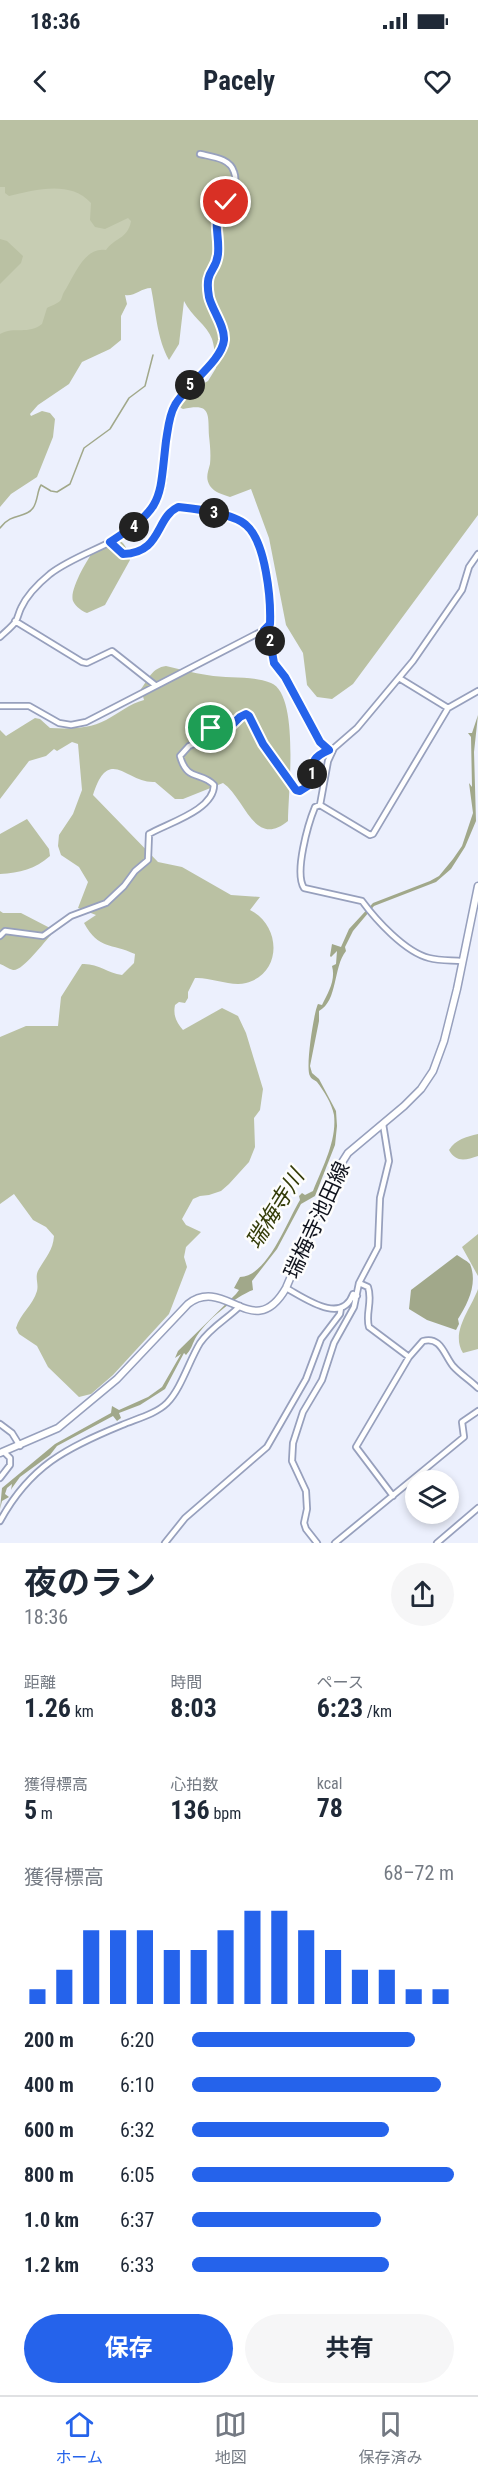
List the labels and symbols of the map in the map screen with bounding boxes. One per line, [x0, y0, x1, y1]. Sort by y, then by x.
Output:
pin [200, 176, 251, 227]
pin: 5 [175, 370, 205, 400]
pin: 3 [199, 498, 229, 528]
pin: 4 [119, 512, 149, 542]
pin: 2 [255, 626, 285, 656]
pin [185, 702, 236, 753]
pin: 1 [297, 759, 327, 789]
street label: 瑞梅寺池田線 [279, 1158, 355, 1282]
water label: 瑞梅寺川 [241, 1163, 310, 1253]

